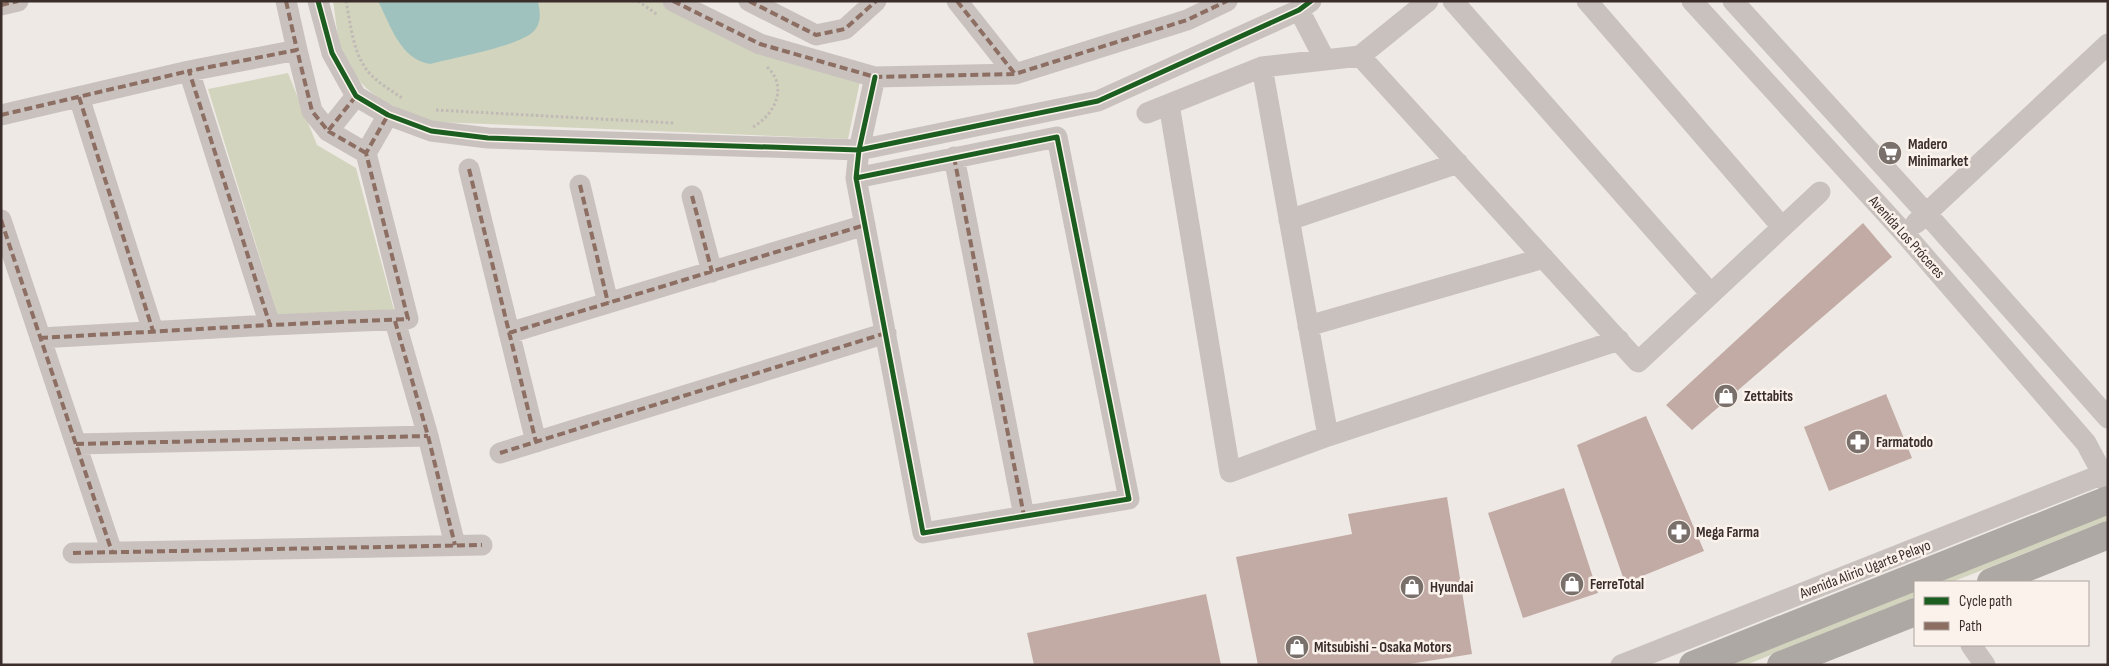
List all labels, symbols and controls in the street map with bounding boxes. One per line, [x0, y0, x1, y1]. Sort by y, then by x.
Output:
place label: Madero Minimarket [1908, 135, 1968, 171]
supermarket icon: Madero Minimarket [1877, 140, 1903, 166]
street label: Avenida Los Próceres [1864, 191, 1949, 283]
shop icon: Zettabits [1713, 383, 1739, 409]
place label: Zettabits [1744, 387, 1793, 406]
pharmacy icon: Farmatodo [1845, 429, 1871, 455]
place label: Farmatodo [1876, 433, 1933, 452]
pharmacy icon: Mega Farma [1666, 519, 1692, 545]
place label: Mega Farma [1696, 523, 1759, 542]
street label: Avenida Alirio Ugarte Pelayo [1796, 536, 1933, 604]
shop icon: FerreTotal [1559, 571, 1585, 597]
shop icon: Hyundai [1399, 574, 1425, 600]
place label: FerreTotal [1590, 575, 1644, 594]
place label: Hyundai [1430, 578, 1473, 597]
legend [1914, 581, 2089, 646]
text: Cycle path [1959, 592, 2012, 611]
text: Path [1959, 617, 1982, 636]
shop icon: Mitsubishi - Osaka Motors [1284, 634, 1310, 660]
place label: Mitsubishi - Osaka Motors [1314, 638, 1452, 657]

